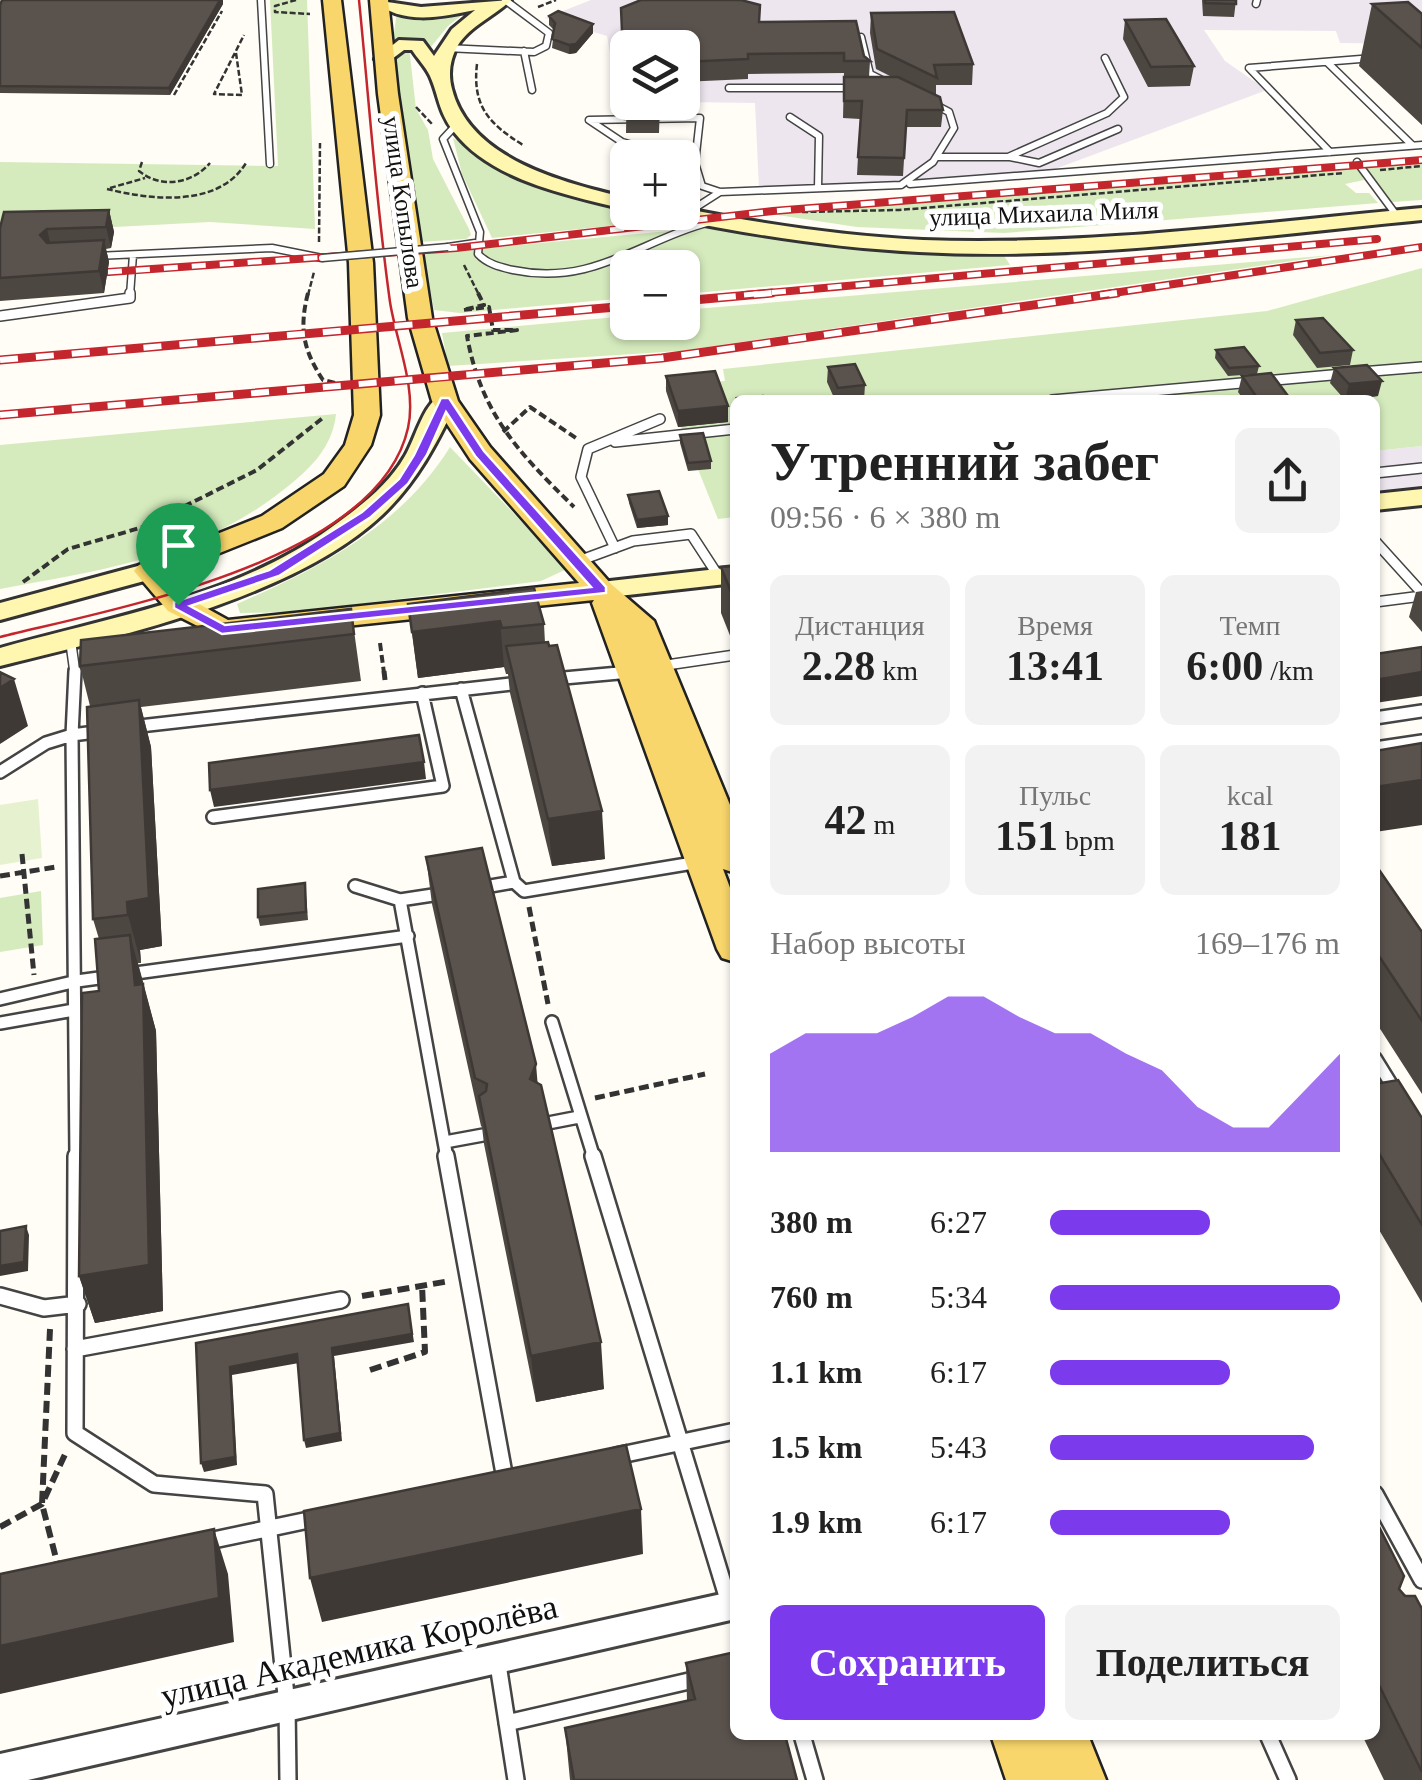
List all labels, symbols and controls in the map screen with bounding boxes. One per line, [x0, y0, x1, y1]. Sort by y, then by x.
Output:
map controls [610, 30, 700, 340]
button: layers [610, 30, 700, 120]
street label: улица Копылова [378, 114, 429, 290]
button: + [610, 140, 700, 230]
street label: улица Михаила Миля [929, 196, 1160, 231]
button: − [610, 250, 700, 340]
button: share [1235, 428, 1340, 533]
text: Утренний забег [770, 431, 1159, 492]
text: 09:56 · 6 × 380 m [770, 499, 1000, 535]
pin [136, 503, 221, 606]
icon: arrive [151, 518, 206, 573]
text: Дистанция [795, 610, 925, 641]
text: Время [1017, 610, 1093, 641]
text: Темп [1219, 610, 1281, 641]
text: 2.28 [802, 643, 875, 689]
text: 13:41 [1006, 643, 1104, 689]
text: 6:00 [1186, 643, 1263, 689]
text: km [875, 655, 918, 686]
text: /km [1263, 655, 1314, 686]
text: Пульс [1019, 780, 1091, 811]
text: kcal [1227, 780, 1273, 811]
text: 42 [825, 797, 867, 843]
text: m [867, 809, 895, 840]
text: 151 [995, 813, 1058, 859]
text: 181 [1219, 813, 1282, 859]
text: bpm [1058, 825, 1115, 856]
text: Набор высоты [770, 925, 965, 961]
text: 169–176 m [1195, 925, 1340, 961]
text: 380 m [770, 1204, 853, 1240]
text: 6:27 [930, 1204, 987, 1240]
text: 760 m [770, 1279, 853, 1315]
text: 5:34 [930, 1279, 987, 1315]
text: 1.1 km [770, 1354, 862, 1390]
text: 6:17 [930, 1354, 987, 1390]
text: 1.5 km [770, 1429, 862, 1465]
text: 5:43 [930, 1429, 987, 1465]
text: 1.9 km [770, 1504, 862, 1540]
text: 6:17 [930, 1504, 987, 1540]
street label: улица Академика Королёва [157, 1587, 562, 1716]
button: Сохранить [770, 1605, 1045, 1720]
button: Поделиться [1065, 1605, 1340, 1720]

